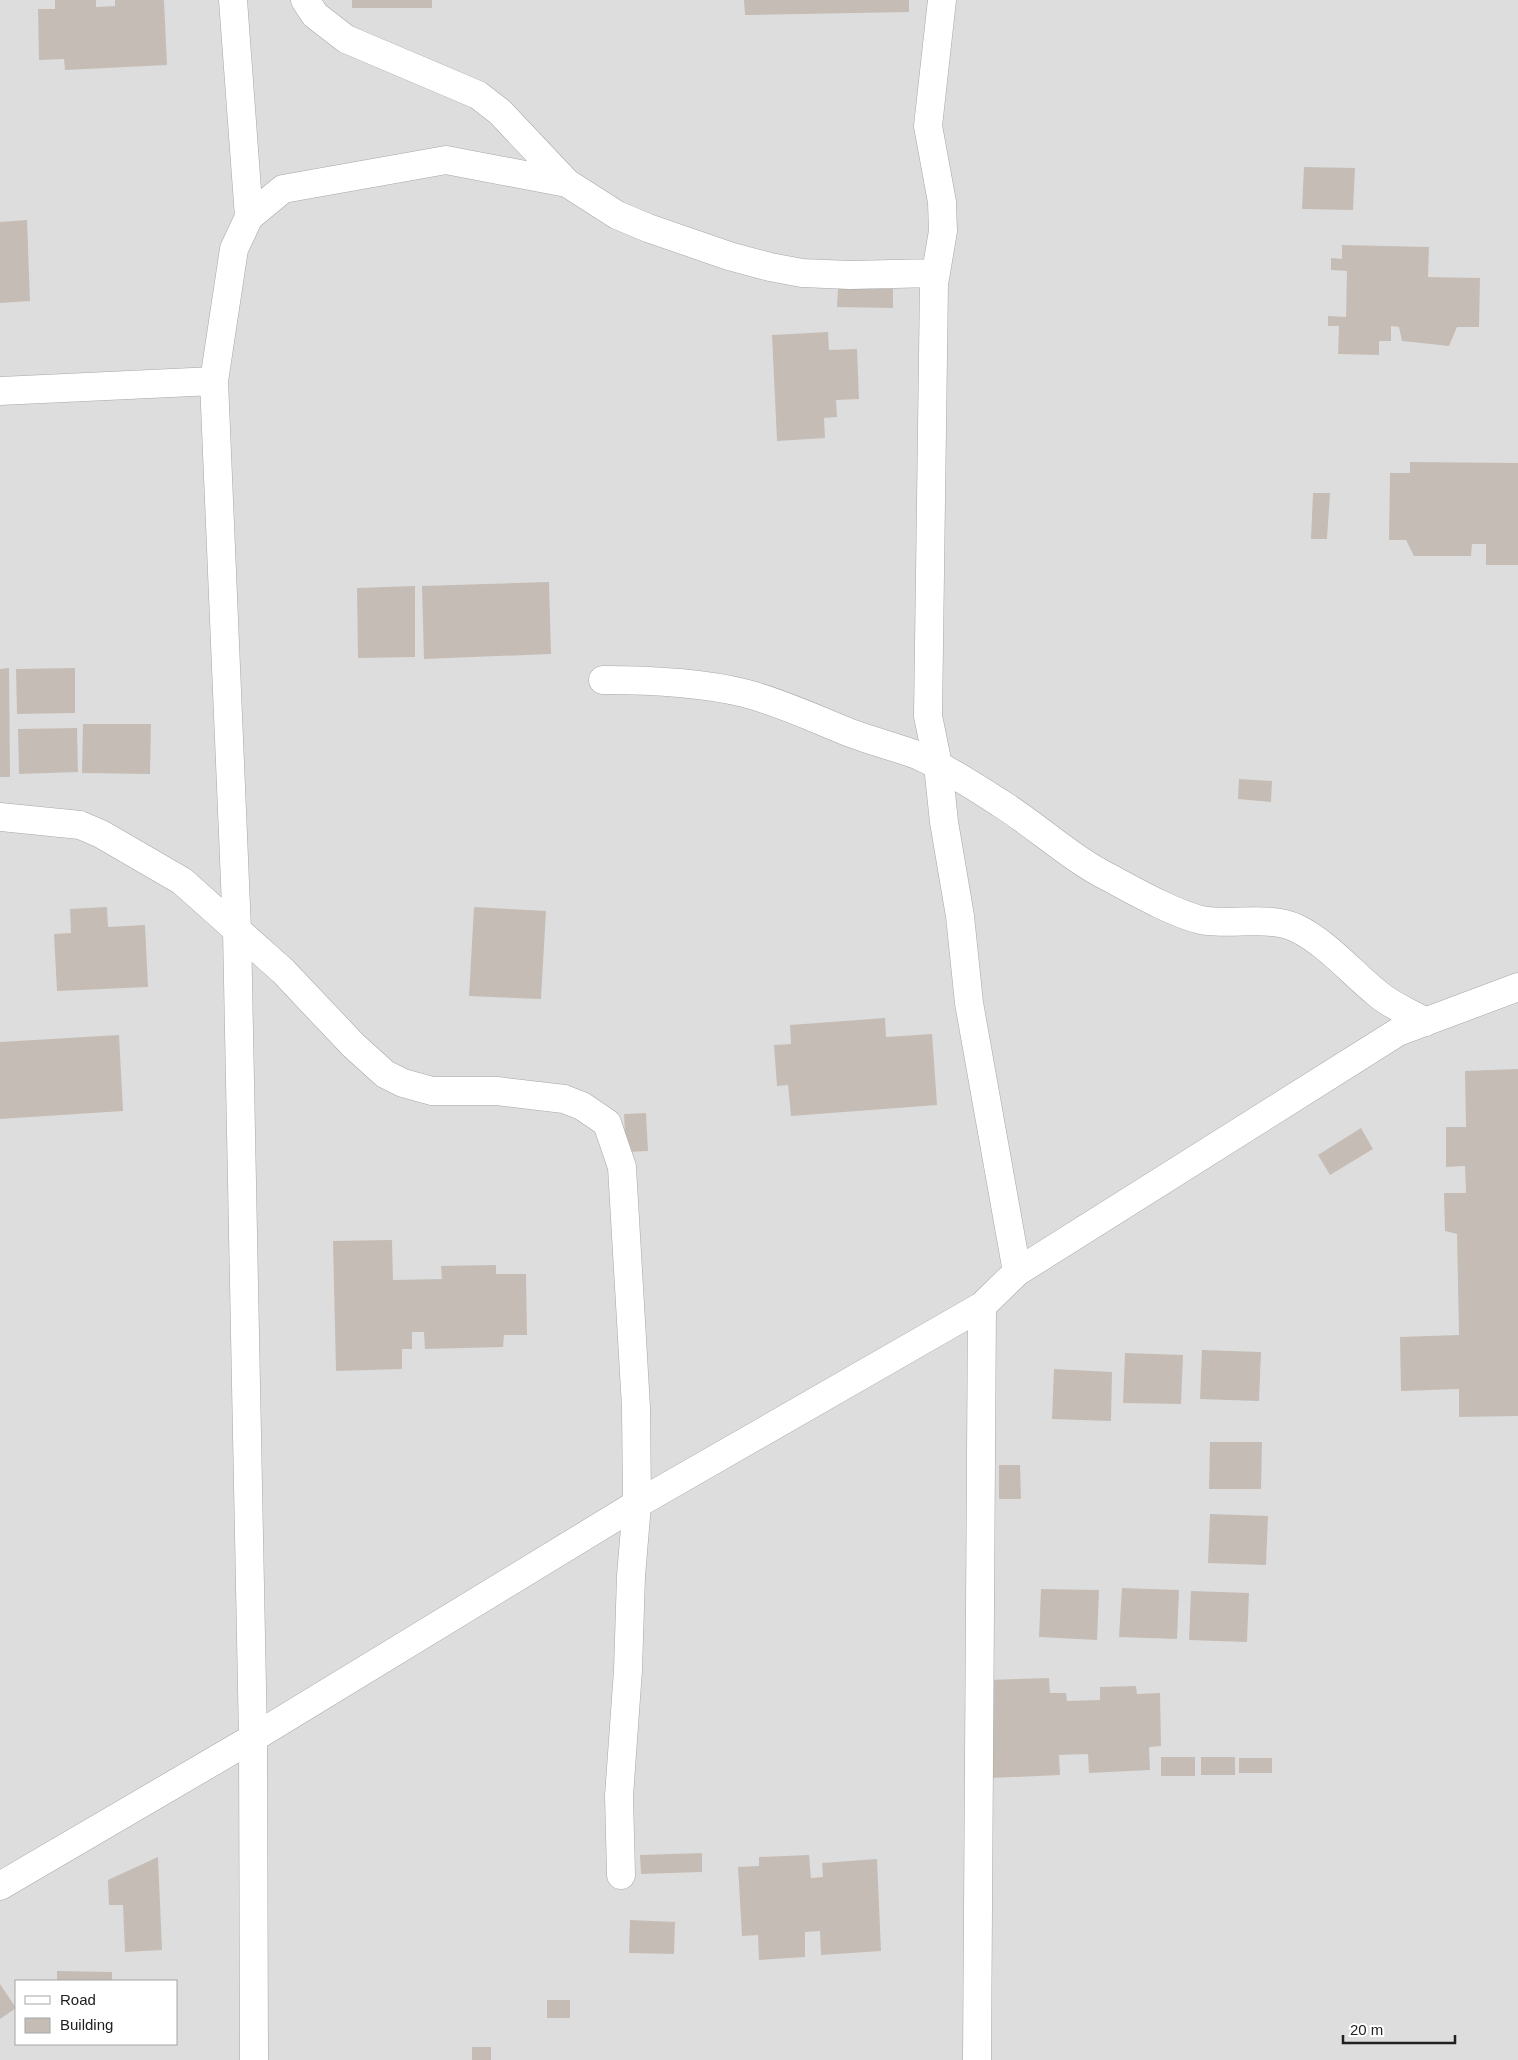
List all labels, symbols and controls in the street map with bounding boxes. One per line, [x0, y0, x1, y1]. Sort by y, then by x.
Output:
legend [15, 1980, 178, 2045]
text: Road [60, 1991, 96, 2008]
scale bar [1343, 2012, 1456, 2044]
text: Building [60, 2016, 113, 2033]
text: 20 m [1350, 2021, 1383, 2038]

